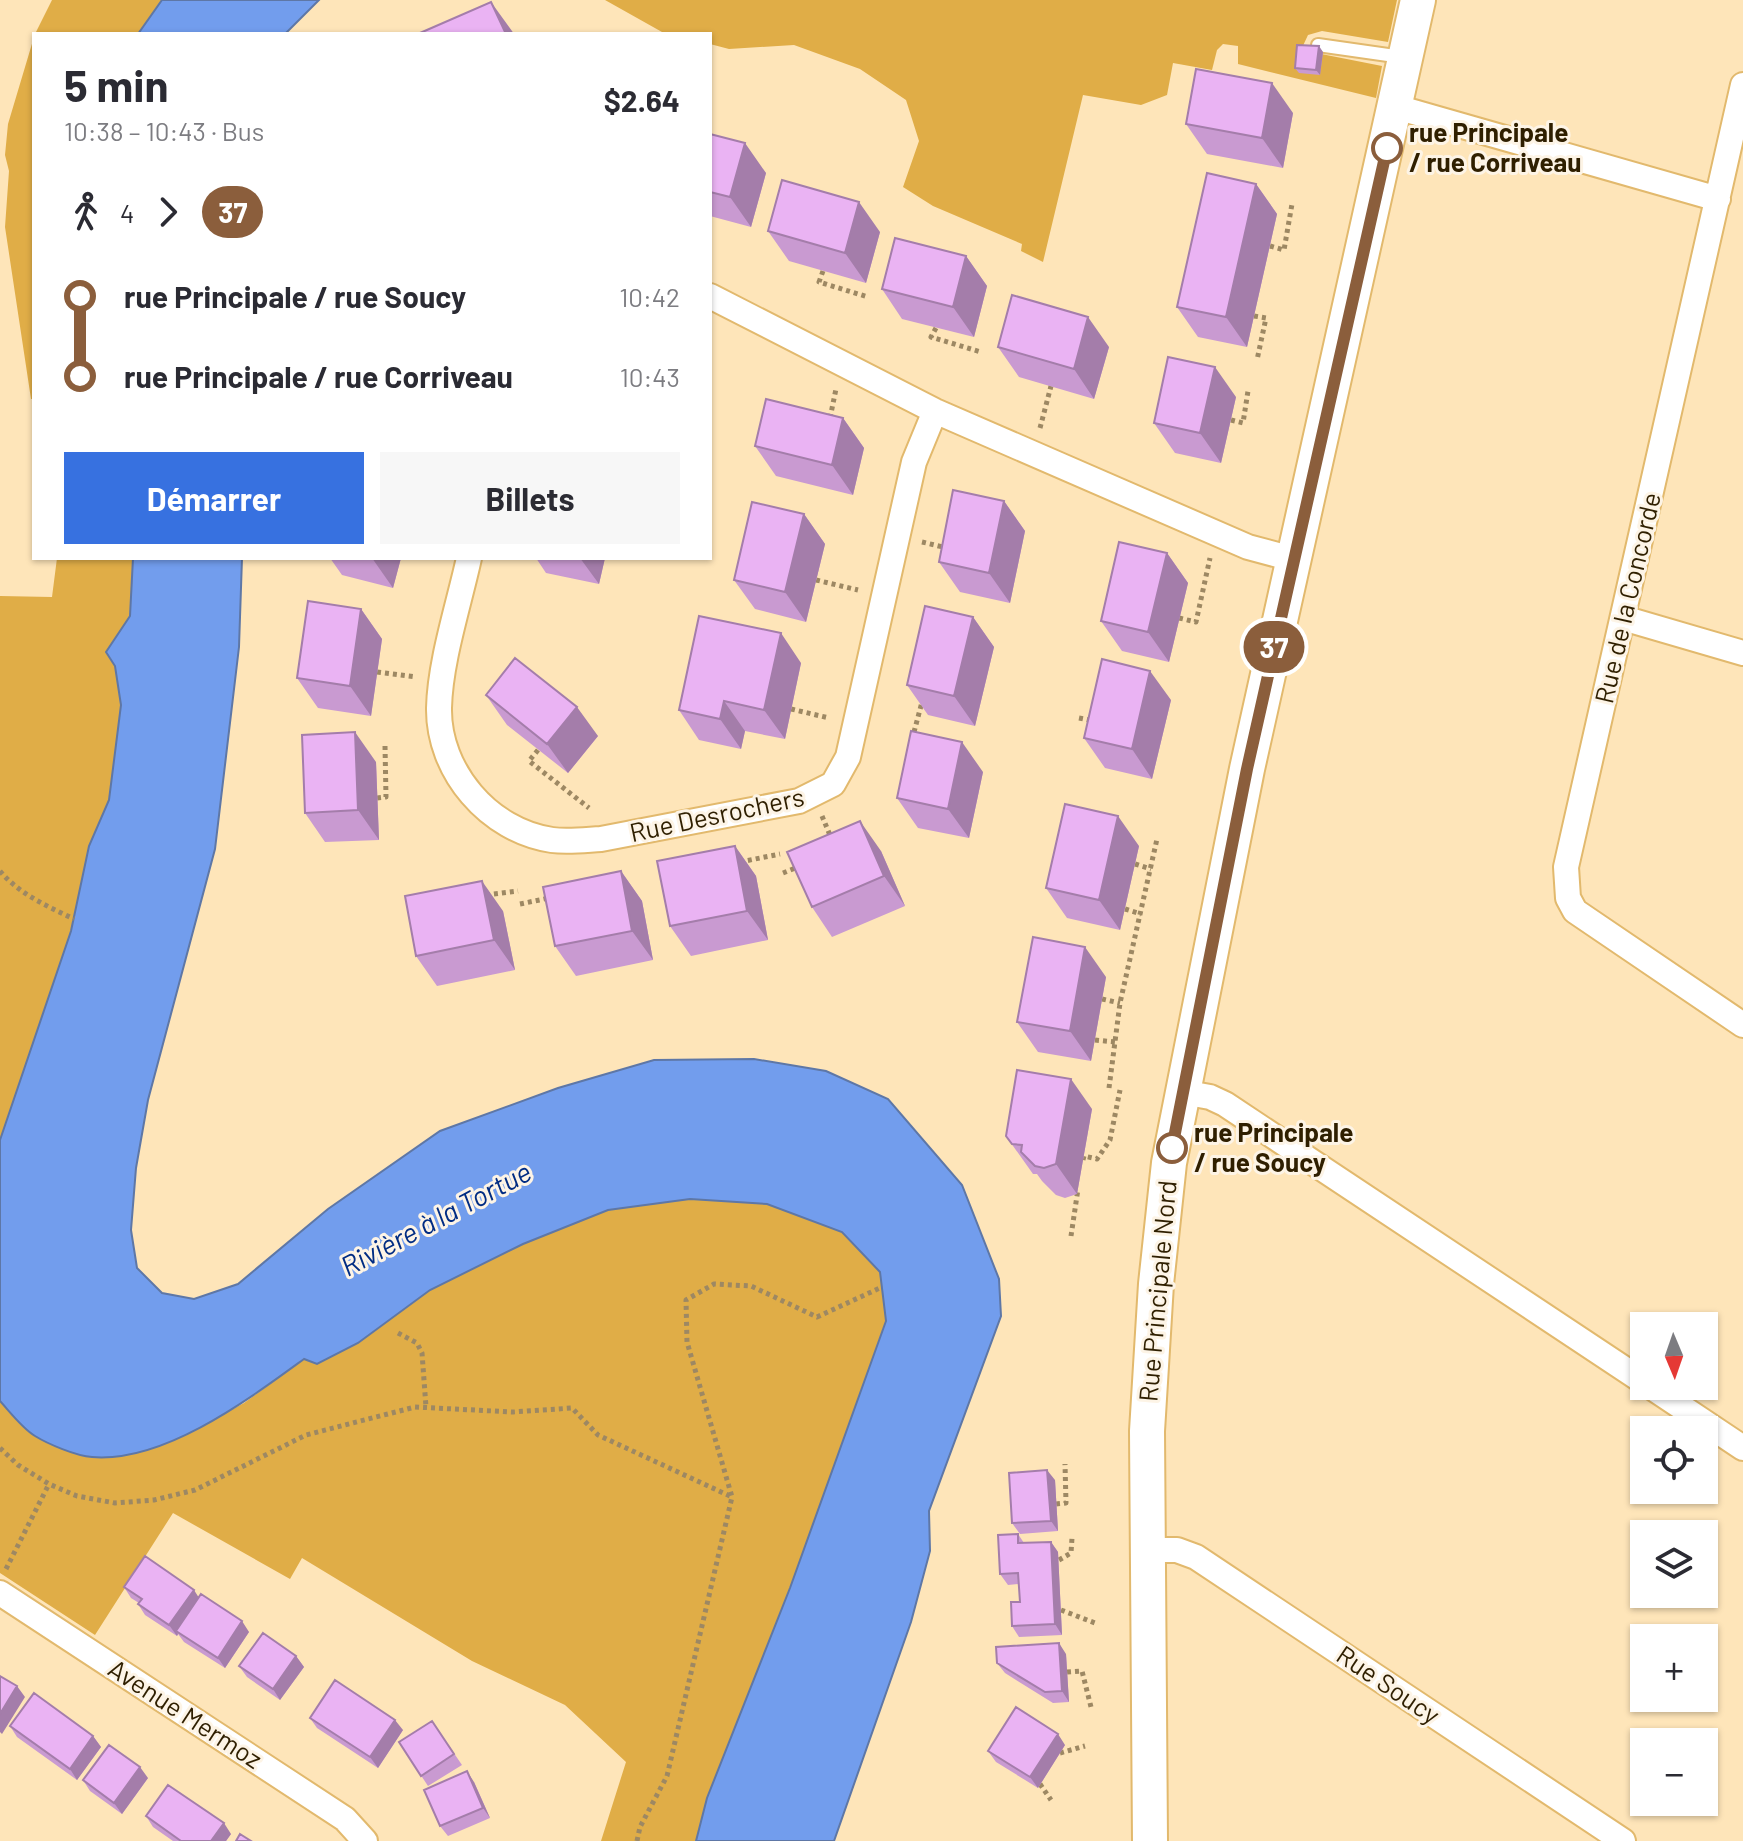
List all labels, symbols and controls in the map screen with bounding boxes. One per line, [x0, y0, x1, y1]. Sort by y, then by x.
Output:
text: 5 min [64, 58, 169, 111]
text: $2.64 [604, 82, 680, 118]
text: 10:38 – 10:43 · Bus [64, 115, 264, 146]
place label: rue Principale / rue Corriveau [1409, 116, 1581, 177]
marker: rue Principale / rue Corriveau [1372, 133, 1402, 163]
icon: walk [64, 190, 108, 234]
icon: forward [146, 190, 190, 234]
text: 37 [218, 195, 247, 229]
text: 4 [120, 197, 134, 228]
text: rue Principale / rue Soucy [124, 278, 466, 314]
text: 10:42 [619, 281, 680, 312]
text: rue Principale / rue Corriveau [124, 358, 513, 394]
text: 10:43 [620, 361, 680, 392]
button: Démarrer [64, 452, 364, 544]
button: Billets [380, 452, 680, 544]
street label: Rue de la Concorde [1587, 489, 1666, 706]
line badge: 37 [1238, 621, 1310, 673]
text: 37 [1259, 630, 1289, 664]
street label: Rue Desrochers [627, 780, 807, 847]
place label: rue Principale / rue Soucy [1194, 1116, 1353, 1177]
marker: rue Principale / rue Soucy [1157, 1133, 1187, 1163]
water label: Rivière à la Tortue [334, 1154, 537, 1283]
street label: Rue Principale Nord [1131, 1179, 1182, 1403]
north arrow [1630, 1312, 1718, 1400]
map controls [1630, 1312, 1718, 1816]
button: locate [1630, 1416, 1718, 1504]
button: layers [1630, 1520, 1718, 1608]
button: + [1630, 1624, 1718, 1712]
street label: Rue Soucy [1331, 1638, 1446, 1729]
street label: Avenue Mermoz [103, 1652, 268, 1774]
button: − [1630, 1728, 1718, 1816]

